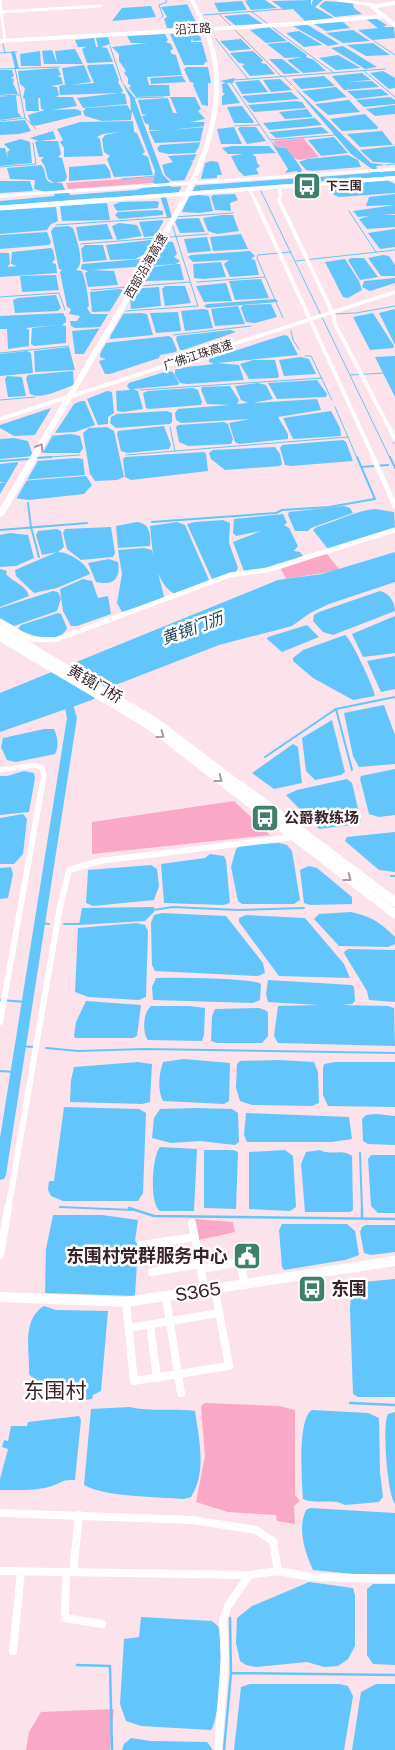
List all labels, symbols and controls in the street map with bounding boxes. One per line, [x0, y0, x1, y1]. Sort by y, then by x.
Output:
street label: 沿江路 [175, 21, 211, 37]
bus stop icon: 下三围 [292, 171, 322, 201]
place label: 下三围 [326, 179, 362, 193]
street label: 西部沿海高速 [122, 231, 170, 301]
street label: 广佛江珠高速 [162, 337, 234, 373]
one-way arrow [33, 444, 43, 453]
water label: 黄镜门沥 [159, 608, 228, 648]
street label: 黄镜门桥 [65, 661, 125, 706]
one-way arrow [155, 729, 165, 738]
one-way arrow [213, 773, 222, 781]
bus stop icon: 公爵教练场 [250, 803, 280, 833]
place label: 公爵教练场 [284, 809, 359, 826]
one-way arrow [342, 872, 351, 880]
public building icon: 东围村党群服务中心 [232, 1241, 262, 1271]
place label: 东围村党群服务中心 [66, 1245, 228, 1266]
bus stop icon: 东围 [297, 1274, 327, 1304]
street label: S365 [174, 1278, 222, 1305]
place label: 东围 [331, 1278, 367, 1299]
district label: 东围村 [24, 1378, 87, 1403]

